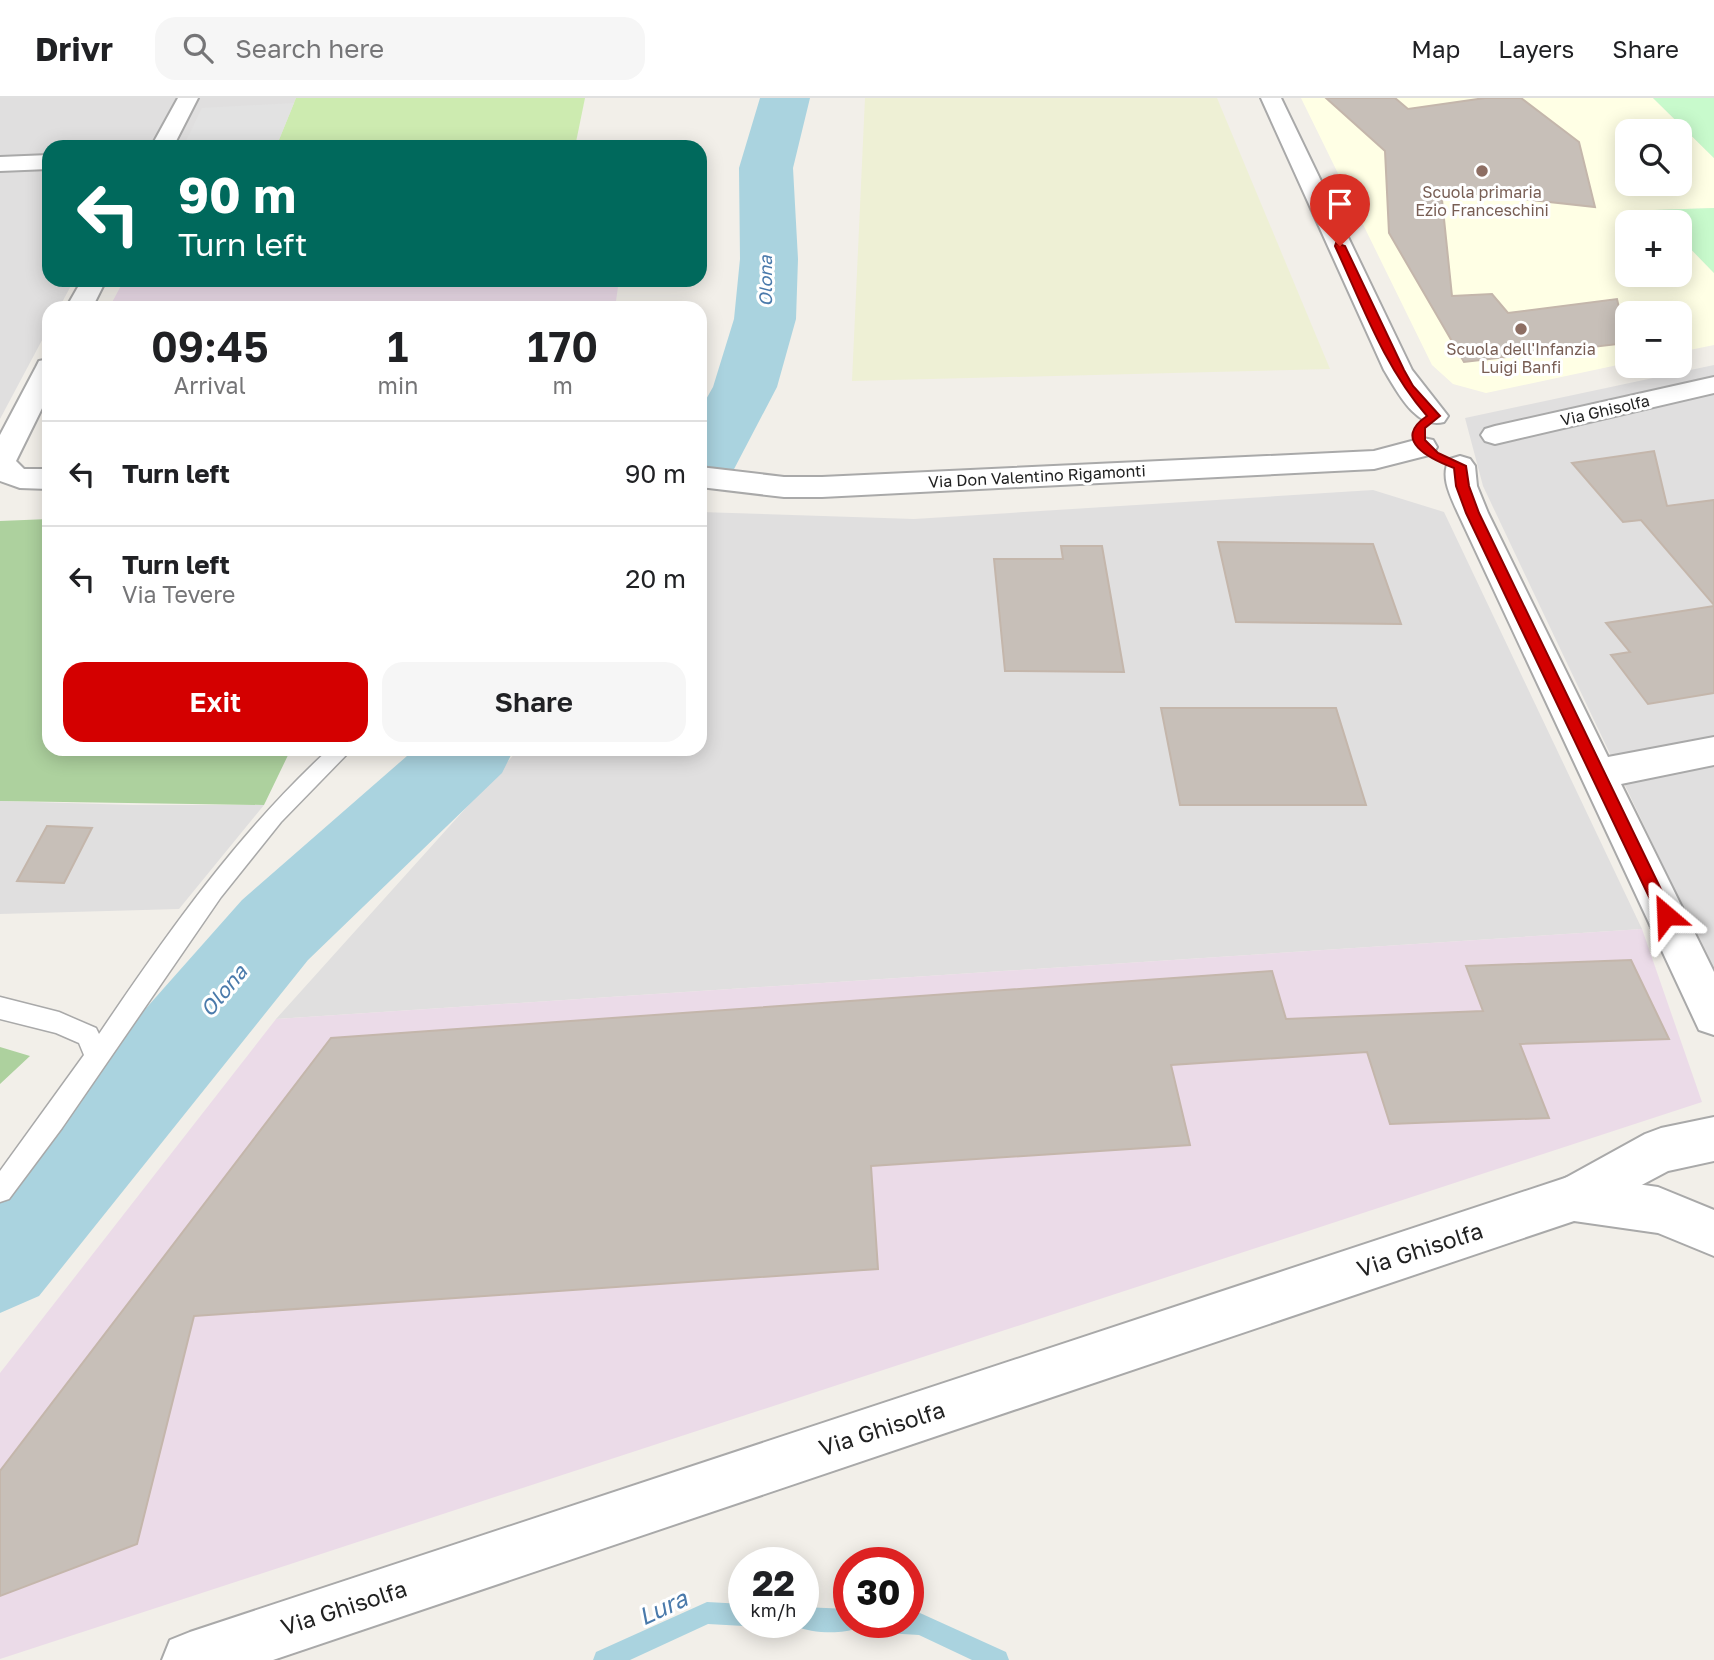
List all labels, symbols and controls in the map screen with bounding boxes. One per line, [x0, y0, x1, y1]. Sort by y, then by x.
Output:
search box [155, 17, 645, 80]
text: Drivr [35, 29, 113, 68]
icon: search [179, 29, 217, 67]
text: Search here [235, 33, 384, 64]
text: Map [1411, 34, 1460, 63]
text: Layers [1498, 34, 1574, 63]
text: Share [1612, 34, 1679, 63]
map controls [1615, 119, 1692, 378]
button: search [1615, 119, 1692, 196]
marker: Scuola primaria Ezio Franceschini [1474, 163, 1490, 179]
text: 90 m [178, 165, 296, 224]
icon: left [63, 168, 154, 259]
pin [1310, 174, 1370, 246]
place label: Scuola primaria Ezio Franceschini [1415, 182, 1549, 220]
icon: arrive [1321, 185, 1359, 223]
button: + [1615, 210, 1692, 287]
text: Turn left [178, 225, 307, 263]
water label: Olona [754, 255, 776, 306]
button: − [1615, 301, 1692, 378]
text: 09:45 [151, 321, 269, 371]
text: 1 [387, 321, 409, 371]
text: 170 [527, 321, 598, 371]
marker: Scuola dell'Infanzia Luigi Banfi [1513, 321, 1529, 337]
place label: Scuola dell'Infanzia Luigi Banfi [1446, 339, 1596, 377]
text: Arrival [174, 371, 246, 399]
text: min [378, 371, 418, 399]
text: m [552, 371, 573, 399]
street label: Via Ghisolfa [1558, 390, 1652, 430]
icon: left [63, 455, 101, 493]
text: Turn left [122, 458, 230, 489]
text: 90 m [625, 458, 686, 489]
street label: Via Don Valentino Rigamonti [928, 460, 1146, 492]
text: Turn left [122, 549, 230, 580]
icon: left [63, 560, 101, 598]
text: 20 m [625, 563, 686, 594]
text: Via Tevere [122, 580, 235, 608]
button: Exit [63, 662, 368, 742]
button: Share [382, 662, 686, 742]
position arrow [1629, 878, 1703, 952]
water label: Olona [194, 958, 253, 1021]
street label: Via Ghisolfa [1353, 1216, 1486, 1283]
street label: Via Ghisolfa [815, 1395, 948, 1462]
speed limit sign: 30 [833, 1547, 924, 1638]
text: 22 [752, 1562, 795, 1604]
street label: Via Ghisolfa [277, 1574, 410, 1641]
water label: Lura [633, 1582, 693, 1630]
text: km/h [751, 1599, 796, 1621]

